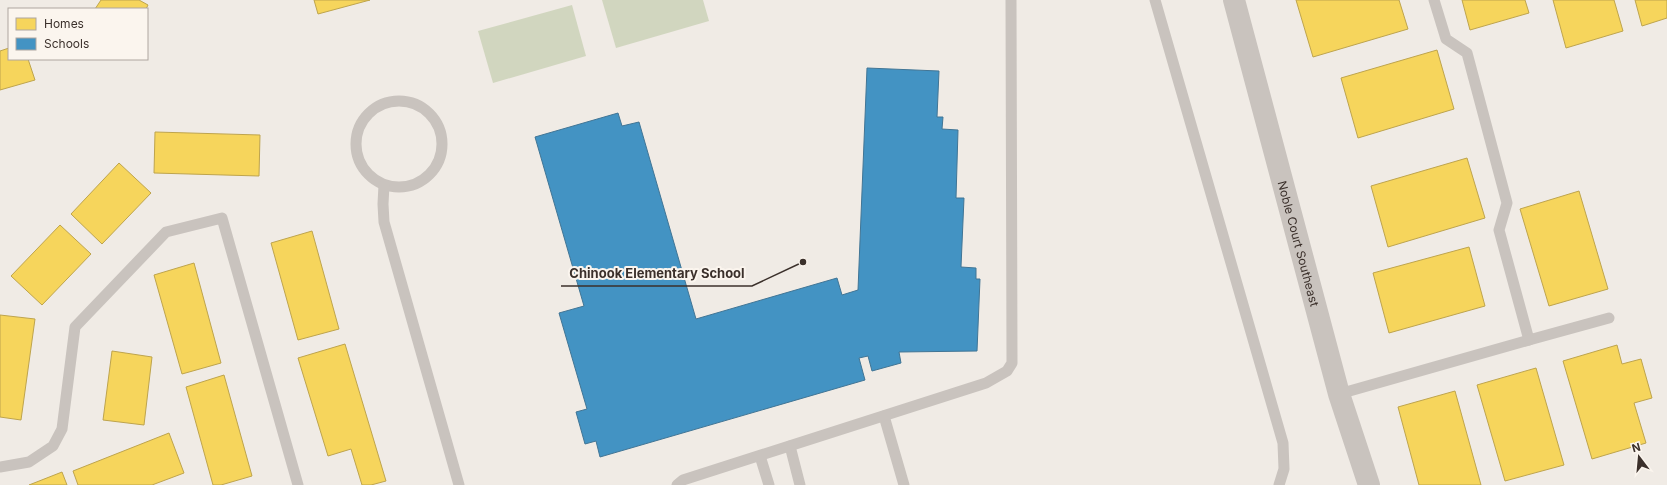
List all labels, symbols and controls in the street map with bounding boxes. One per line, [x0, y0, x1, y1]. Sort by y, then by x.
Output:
legend [8, 8, 148, 60]
text: Homes [44, 16, 84, 31]
text: Schools [44, 36, 89, 51]
street label: Noble Court Southeast [1275, 179, 1323, 308]
callout: Chinook Elementary School [561, 261, 752, 286]
text: Chinook Elementary School [569, 265, 745, 281]
north arrow [1619, 437, 1659, 477]
text: N [1630, 440, 1642, 455]

